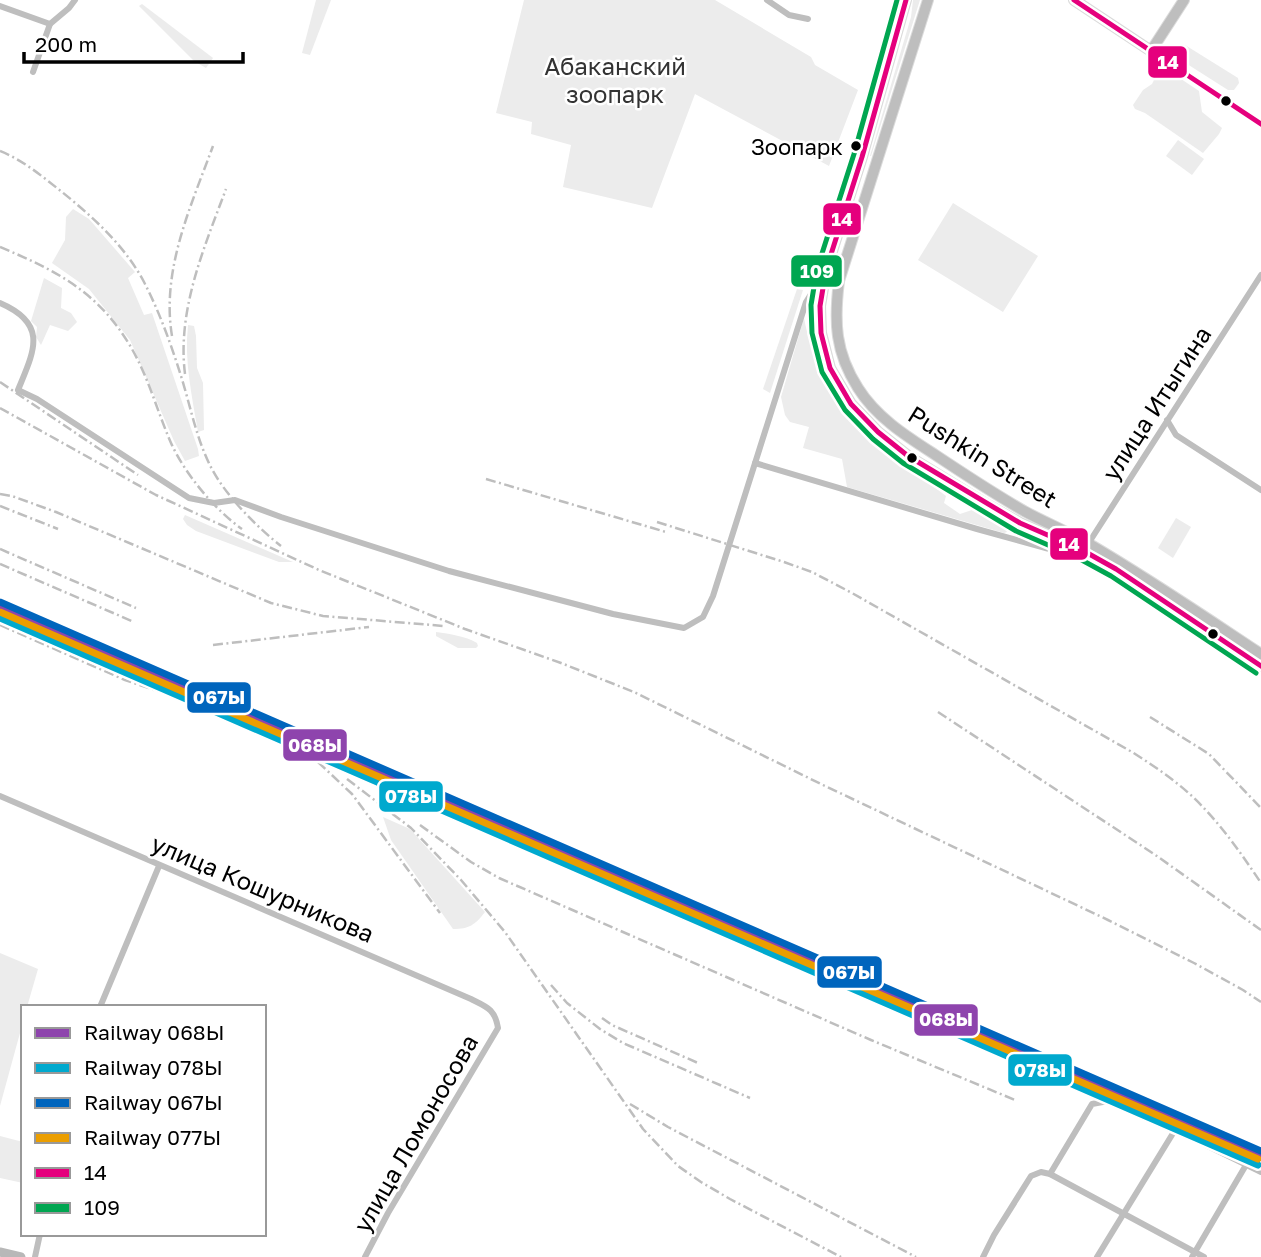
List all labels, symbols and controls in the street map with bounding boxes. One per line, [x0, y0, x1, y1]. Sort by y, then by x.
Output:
scale bar [24, 21, 243, 65]
text: 200 m [35, 31, 97, 57]
line badge: 14 [1147, 45, 1188, 79]
text: 14 [1157, 50, 1179, 73]
park label: Абаканский зоопарк [544, 51, 686, 108]
unlabelled marker [1219, 94, 1233, 108]
place label: Зоопарк [751, 133, 843, 160]
marker: Зоопарк [849, 139, 863, 153]
line badge: 14 [822, 202, 862, 236]
text: 14 [831, 207, 853, 230]
line badge: 109 [790, 254, 843, 288]
text: 109 [800, 259, 834, 282]
street label: улица Итыгина [1095, 321, 1217, 485]
street label: Pushkin Street [903, 399, 1063, 513]
unlabelled marker [905, 451, 919, 465]
line badge: 14 [1049, 527, 1089, 561]
text: 14 [1058, 532, 1080, 555]
unlabelled marker [1206, 627, 1220, 641]
line badge: 067Ы [186, 681, 252, 714]
text: 067Ы [193, 685, 245, 708]
line badge: 068Ы [282, 728, 348, 762]
text: 068Ы [288, 733, 342, 756]
line badge: 078Ы [378, 780, 444, 813]
text: 078Ы [385, 784, 437, 807]
street label: улица Кошурникова [147, 828, 379, 948]
line badge: 067Ы [816, 955, 883, 989]
text: 067Ы [823, 960, 875, 983]
line badge: 068Ы [913, 1003, 979, 1037]
legend [21, 1005, 266, 1236]
text: 068Ы [919, 1007, 973, 1030]
text: Railway 068Ы [84, 1019, 224, 1045]
street label: улица Ломоносова [347, 1029, 483, 1237]
line badge: 078Ы [1007, 1053, 1073, 1087]
text: Railway 078Ы [84, 1054, 223, 1080]
text: 078Ы [1014, 1058, 1066, 1081]
text: Railway 067Ы [84, 1089, 223, 1115]
text: Railway 077Ы [84, 1124, 221, 1150]
text: 14 [84, 1159, 107, 1185]
text: 109 [84, 1194, 120, 1220]

